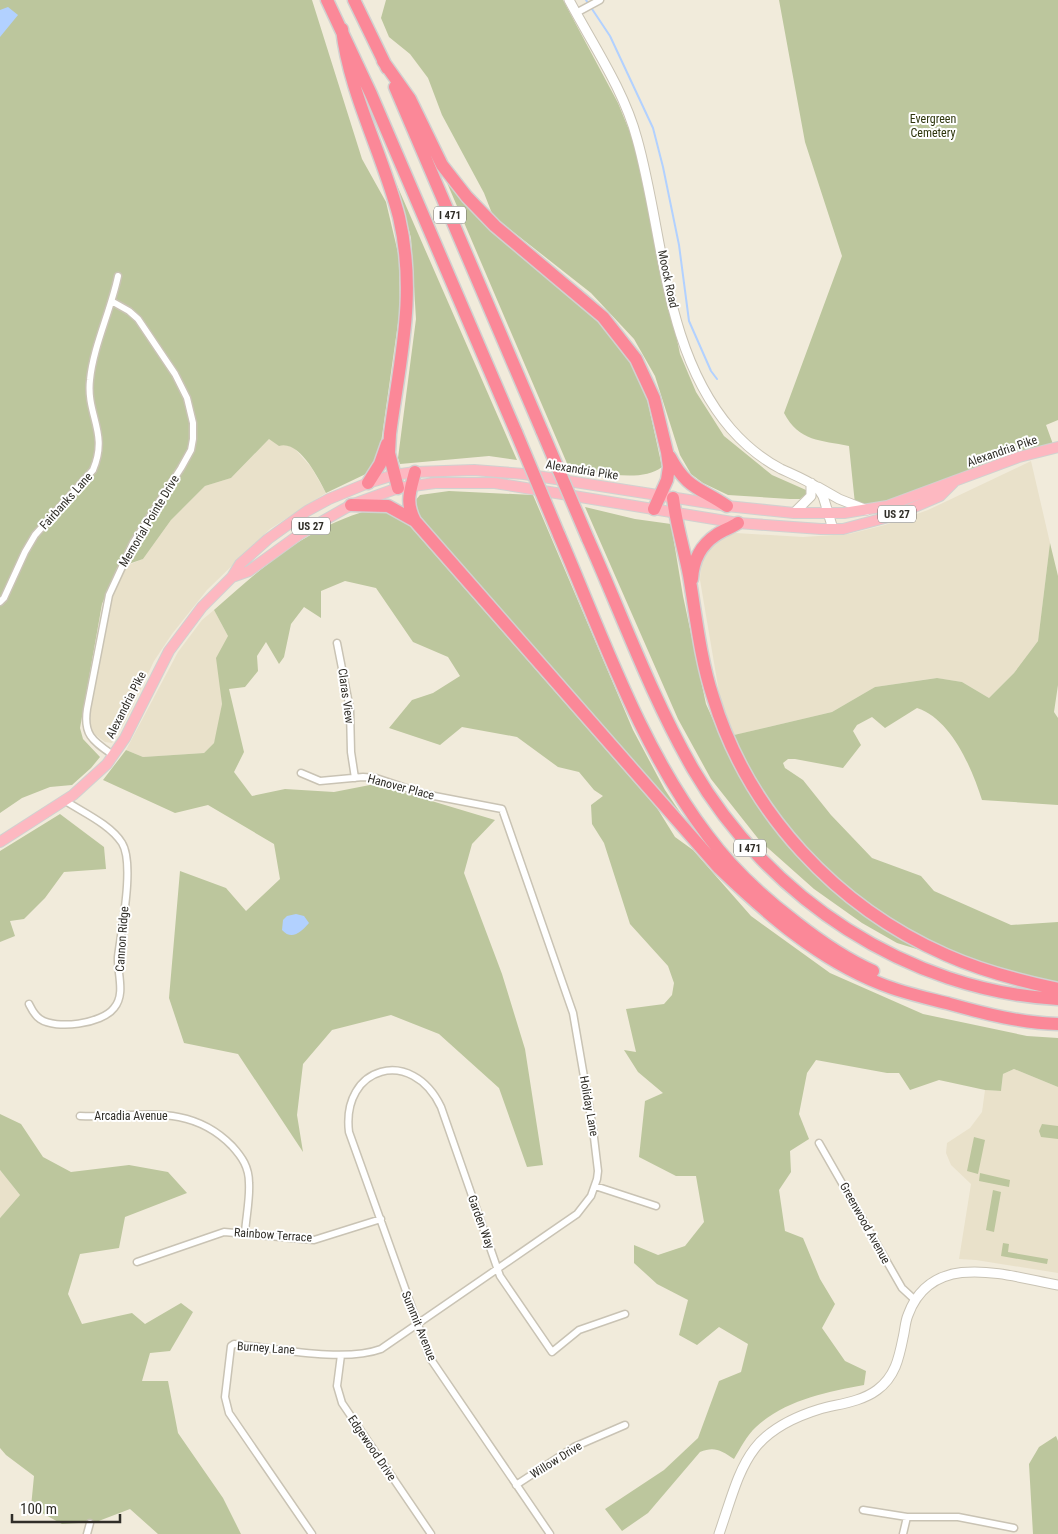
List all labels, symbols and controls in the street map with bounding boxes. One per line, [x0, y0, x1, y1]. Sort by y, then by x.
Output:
park label: Evergreen Cemetery [910, 112, 956, 140]
road number: I 471 [434, 206, 466, 224]
street label: Moock Road [655, 249, 681, 309]
street label: Alexandria Pike [965, 432, 1039, 470]
street label: Alexandria Pike [545, 457, 620, 483]
street label: Fairbanks Lane [37, 469, 95, 532]
street label: Memorial Pointe Drive [116, 472, 182, 569]
road number: US 27 [878, 506, 916, 522]
road number: US 27 [292, 518, 330, 534]
street label: Claras View [335, 667, 357, 725]
street label: Alexandria Pike [103, 669, 149, 741]
street label: Hanover Place [366, 771, 436, 803]
road number: I 471 [734, 840, 766, 856]
street label: Cannon Ridge [113, 906, 131, 972]
street label: Holiday Lane [577, 1075, 601, 1138]
street label: Arcadia Avenue [94, 1109, 168, 1123]
street label: Greenwood Avenue [837, 1180, 893, 1266]
street label: Garden Way [465, 1193, 497, 1251]
street label: Rainbow Terrace [233, 1225, 313, 1245]
street label: Summit Avenue [399, 1289, 439, 1363]
street label: Burney Lane [237, 1339, 296, 1357]
street label: Edgewood Drive [345, 1413, 399, 1484]
street label: Willow Drive [528, 1439, 585, 1481]
scale bar [12, 1492, 120, 1524]
text: 100 m [20, 1500, 57, 1518]

